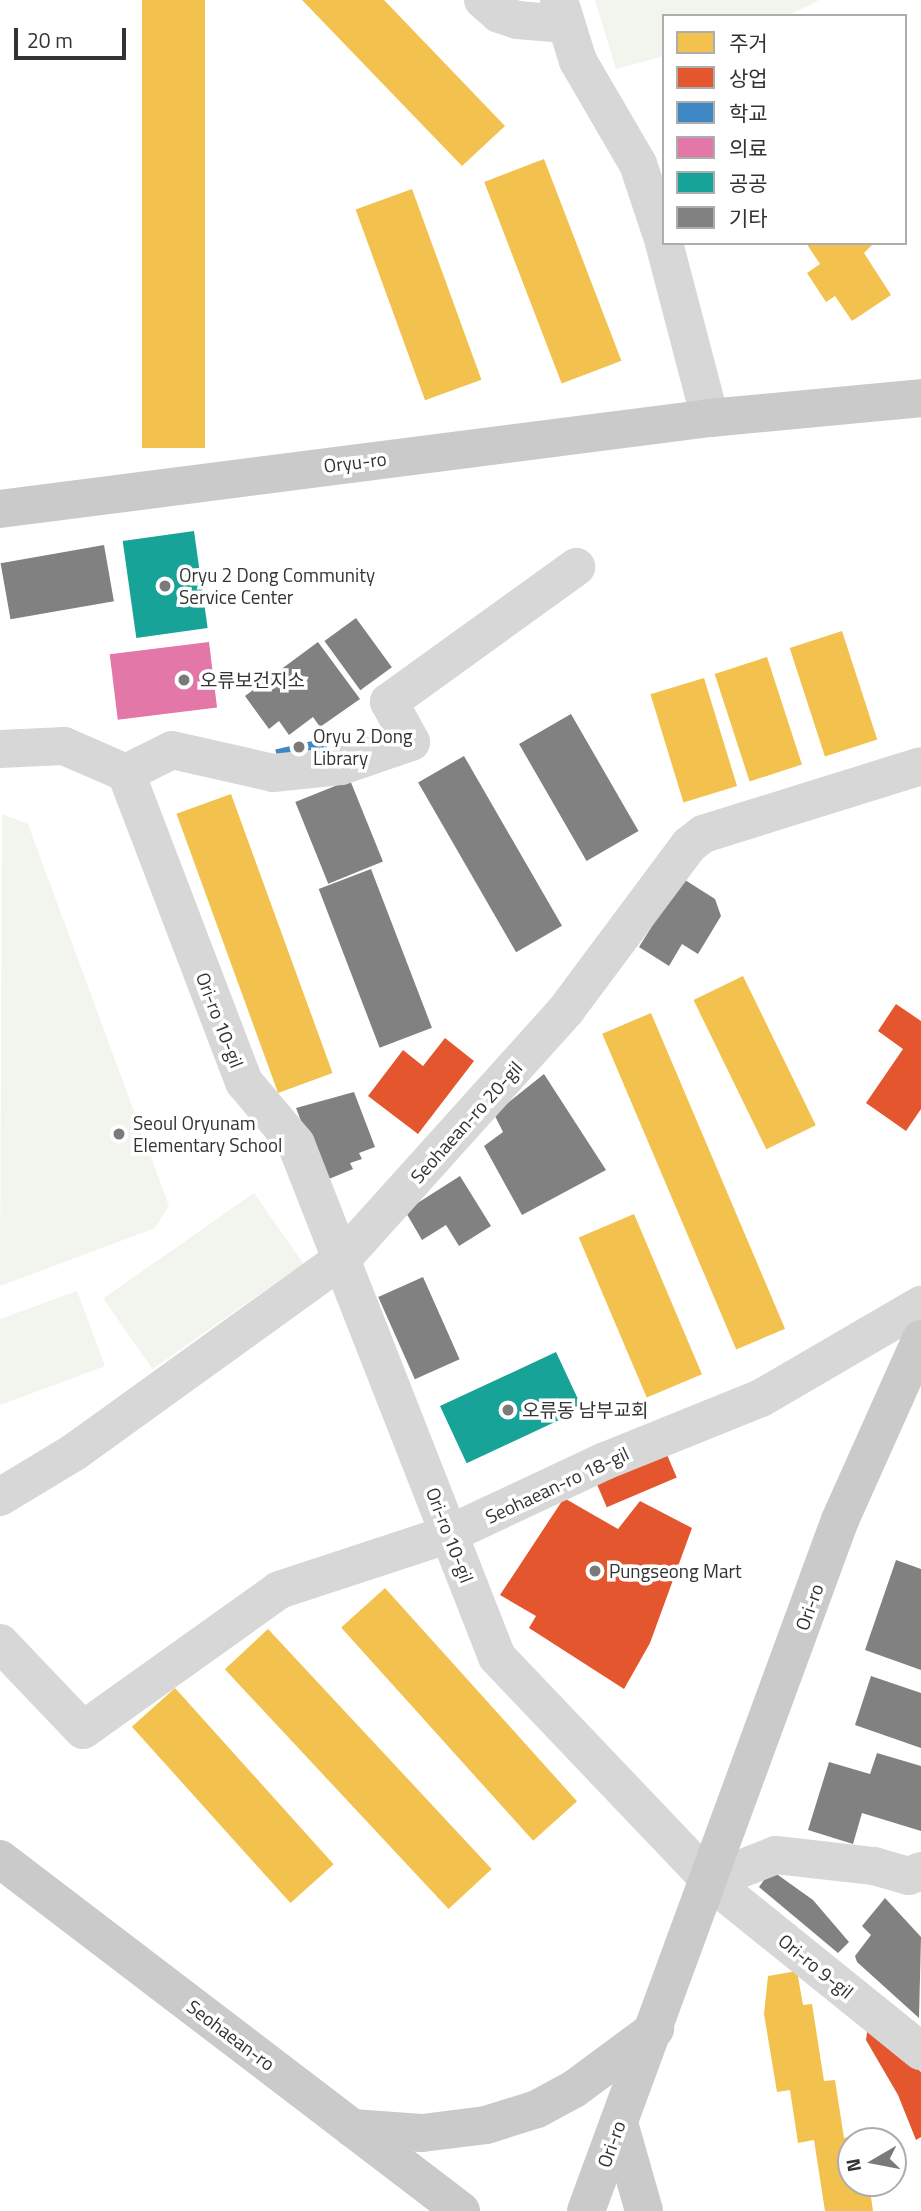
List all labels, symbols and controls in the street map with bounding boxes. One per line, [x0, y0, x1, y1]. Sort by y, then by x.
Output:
scale bar [18, 14, 130, 58]
legend [662, 14, 907, 245]
text: 20 m [27, 24, 73, 56]
text: 주거 [729, 27, 768, 59]
text: 상업 [729, 62, 768, 94]
text: 학교 [729, 97, 768, 129]
text: 의료 [729, 132, 768, 164]
text: 공공 [729, 167, 768, 199]
text: 기타 [729, 202, 768, 234]
street label: Oryu-ro [322, 447, 388, 477]
place label: Oryu 2 Dong Community Service Center [179, 564, 375, 608]
marker: Oryu 2 Dong Community Service Center [157, 578, 173, 594]
place label: 오류보건지소 [200, 669, 305, 691]
marker: 오류보건지소 [174, 670, 194, 690]
place label: Oryu 2 Dong Library [313, 725, 413, 769]
marker: Oryu 2 Dong Library [291, 739, 307, 755]
street label: Ori-ro 10-gil [191, 969, 249, 1071]
street label: Seohaean-ro 20-gil [405, 1056, 527, 1188]
place label: Seoul Oryunam Elementary School [133, 1112, 282, 1156]
marker: Seoul Oryunam Elementary School [111, 1126, 127, 1142]
place label: 오류동 남부교회 [522, 1399, 649, 1421]
marker: 오류동 남부교회 [500, 1402, 516, 1418]
street label: Seohaean-ro 18-gil [482, 1442, 632, 1528]
street label: Ori-ro 10-gil [421, 1484, 479, 1586]
place label: Pungseong Mart [609, 1560, 742, 1582]
marker: Pungseong Mart [587, 1563, 603, 1579]
street label: Ori-ro [790, 1581, 828, 1633]
street label: Ori-ro 9-gil [774, 1929, 858, 2003]
street label: Seohaean-ro [183, 1995, 279, 2075]
street label: Ori-ro [592, 2118, 630, 2170]
north arrow [837, 2127, 907, 2197]
text: N [837, 2156, 868, 2174]

